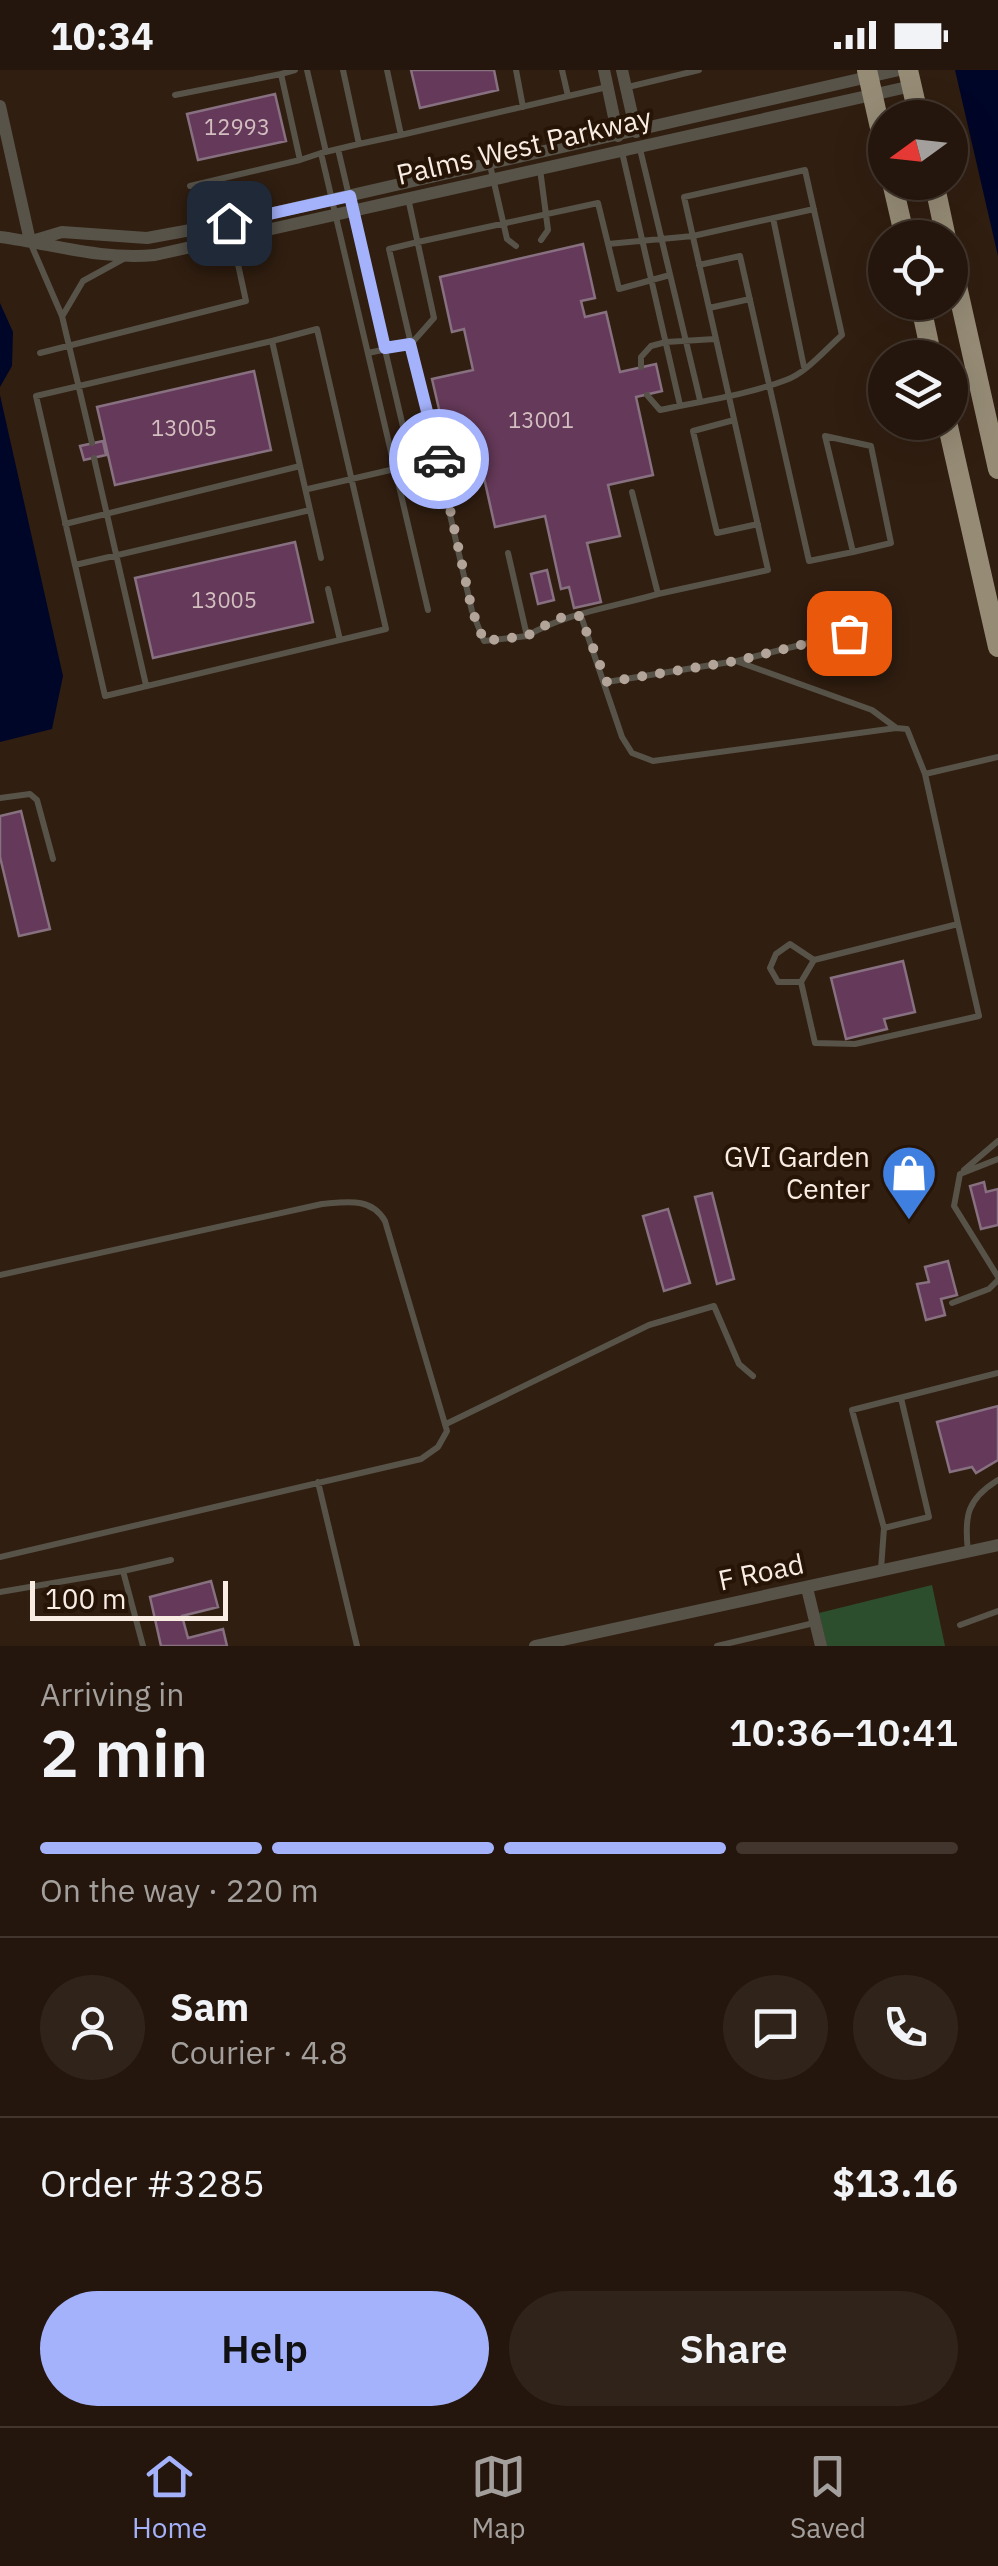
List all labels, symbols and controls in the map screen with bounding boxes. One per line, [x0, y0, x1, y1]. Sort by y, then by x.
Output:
text: 10:34 [50, 11, 154, 60]
street label: Palms West Parkway [393, 98, 655, 193]
north arrow [868, 100, 968, 200]
map controls [868, 100, 968, 440]
house number: 12993 [204, 112, 270, 141]
pin [187, 181, 272, 266]
icon: home [202, 196, 257, 251]
button: locate [868, 220, 968, 320]
button: layers [868, 340, 968, 440]
house number: 13001 [508, 405, 574, 434]
courier [389, 409, 489, 509]
house number: 13005 [151, 413, 217, 442]
icon: car [412, 432, 467, 487]
house number: 13005 [191, 585, 257, 614]
pin [807, 591, 892, 676]
icon: bag [822, 606, 877, 661]
place label: GVI Garden Center [724, 1138, 870, 1207]
shop icon: GVI Garden Center [879, 1143, 939, 1222]
street label: F Road [715, 1544, 807, 1599]
scale bar [30, 1576, 228, 1621]
text: 100 m [45, 1580, 126, 1617]
text: Arriving in [40, 1673, 185, 1715]
text: 10:36–10:41 [729, 1707, 958, 1756]
text: 2 min [40, 1710, 208, 1795]
text: On the way · 220 m [40, 1869, 319, 1911]
button: person [40, 1975, 145, 2080]
button: chat [723, 1975, 828, 2080]
button: phone [853, 1975, 958, 2080]
text: Sam [170, 1982, 249, 2031]
text: Courier · 4.8 [170, 2031, 348, 2073]
text: Order #3285 [40, 2158, 265, 2207]
text: $13.16 [832, 2158, 958, 2207]
button: Help [40, 2291, 489, 2406]
button: Share [509, 2291, 958, 2406]
tab: Home [132, 2449, 207, 2546]
tab: Map [471, 2449, 526, 2546]
tab: Saved [790, 2449, 866, 2546]

